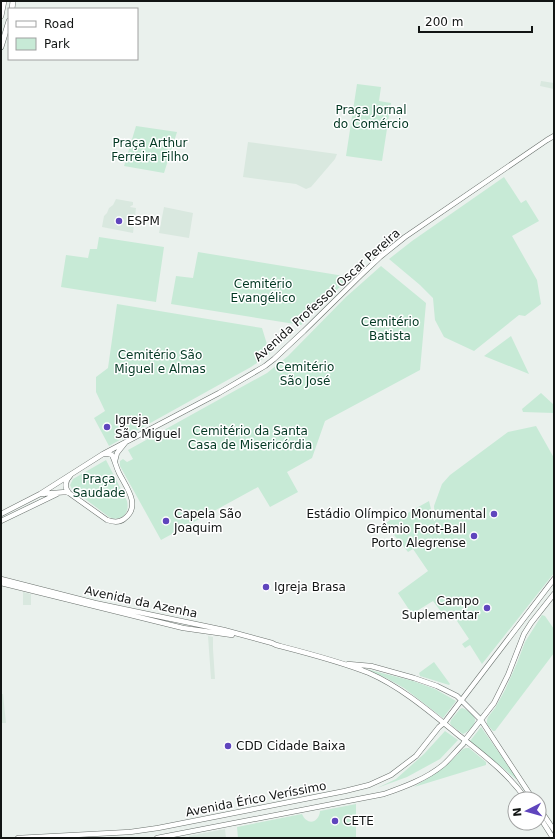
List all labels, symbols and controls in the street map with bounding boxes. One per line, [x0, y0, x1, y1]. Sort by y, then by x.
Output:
legend [8, 8, 138, 60]
scale bar [419, 8, 532, 34]
text: 200 m [425, 15, 463, 29]
text: Road [44, 17, 74, 31]
text: Park [44, 37, 70, 51]
park label: Praça Jornal do Comércio [333, 103, 409, 131]
park label: Praça Arthur Ferreira Filho [111, 136, 189, 164]
place label: ESPM [127, 214, 160, 228]
marker: ESPM [114, 216, 124, 226]
street label: Avenida Professor Oscar Pereira [251, 226, 403, 364]
park label: Cemitério Evangélico [230, 277, 296, 305]
park label: Cemitério Batista [361, 315, 419, 343]
park label: Cemitério São Miguel e Almas [114, 348, 206, 376]
park label: Cemitério São José [276, 360, 334, 388]
place label: Igreja São Miguel [115, 413, 181, 441]
marker: Igreja São Miguel [102, 422, 112, 432]
park label: Cemitério da Santa Casa de Misericórdia [188, 424, 312, 452]
park label: Praça Saudade [73, 472, 125, 500]
place label: Capela São Joaquim [173, 507, 242, 535]
place label: Estádio Olímpico Monumental [307, 507, 486, 521]
marker: Estádio Olímpico Monumental [489, 509, 499, 519]
marker: Capela São Joaquim [161, 516, 171, 526]
place label: Grêmio Foot-Ball Porto Alegrense [366, 522, 466, 550]
marker: Grêmio Foot-Ball Porto Alegrense [469, 531, 479, 541]
place label: Igreja Brasa [274, 580, 346, 594]
marker: Igreja Brasa [261, 582, 271, 592]
street label: Avenida da Azenha [83, 583, 199, 621]
place label: Campo Suplementar [402, 594, 479, 622]
marker: Campo Suplementar [482, 603, 492, 613]
place label: CDD Cidade Baixa [236, 739, 346, 753]
marker: CDD Cidade Baixa [223, 741, 233, 751]
street label: Avenida Érico Veríssimo [184, 777, 328, 820]
north arrow [507, 791, 547, 831]
text: N [511, 807, 524, 817]
place label: CETE [343, 814, 374, 828]
marker: CETE [330, 816, 340, 826]

